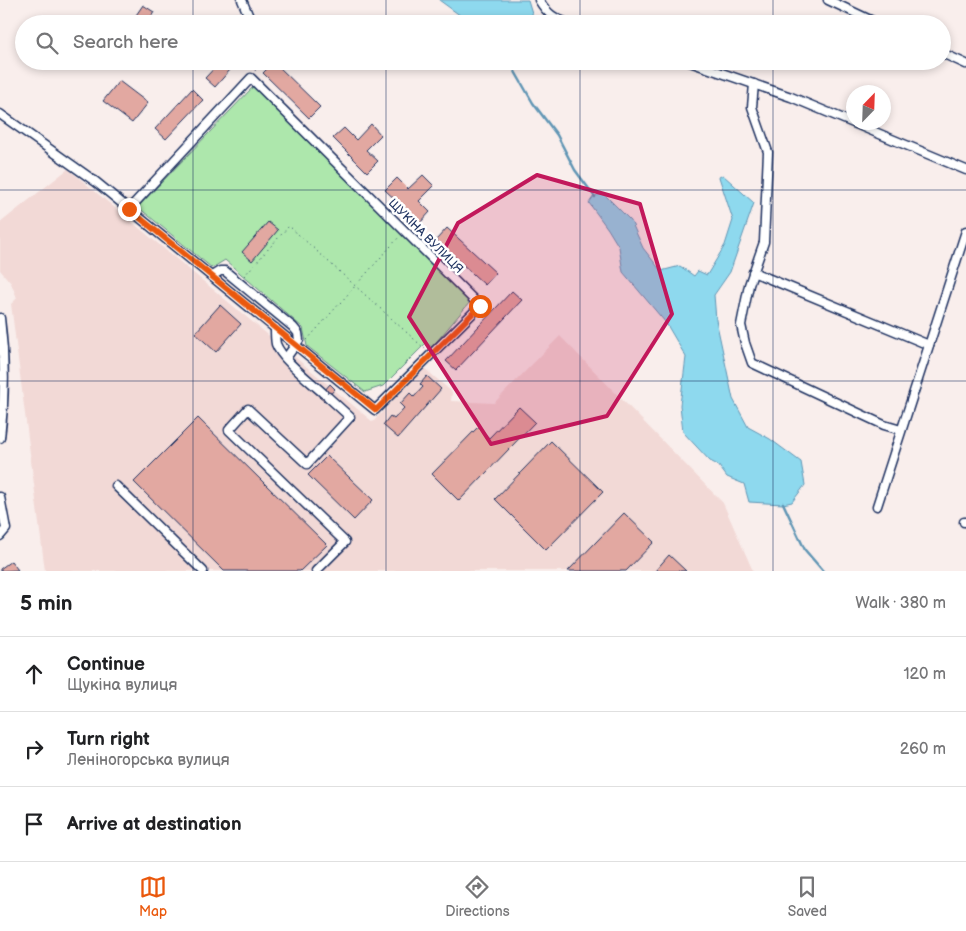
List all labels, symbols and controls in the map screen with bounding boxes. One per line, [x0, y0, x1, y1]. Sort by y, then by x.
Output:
search box [15, 15, 951, 70]
icon: search [33, 29, 61, 57]
text: Search here [73, 31, 178, 54]
north arrow [846, 85, 891, 130]
street label: ЩУКІНА ВУЛИЦЯ [385, 196, 466, 277]
route end [118, 198, 141, 221]
route start [469, 295, 492, 318]
text: 5 min [20, 591, 73, 616]
text: Walk · 380 m [855, 594, 946, 613]
text: Continue [67, 653, 145, 676]
icon: ahead [20, 660, 48, 688]
text: 120 m [903, 665, 946, 684]
text: Щукіна вулиця [67, 676, 177, 695]
text: Turn right [67, 728, 150, 751]
icon: right [20, 735, 48, 763]
text: 260 m [900, 740, 946, 759]
text: Леніногорська вулиця [67, 751, 230, 770]
icon: arrive [20, 810, 48, 838]
text: Arrive at destination [67, 813, 242, 836]
tab: Map [139, 873, 167, 920]
tab: Directions [445, 873, 510, 920]
tab: Saved [788, 873, 827, 920]

